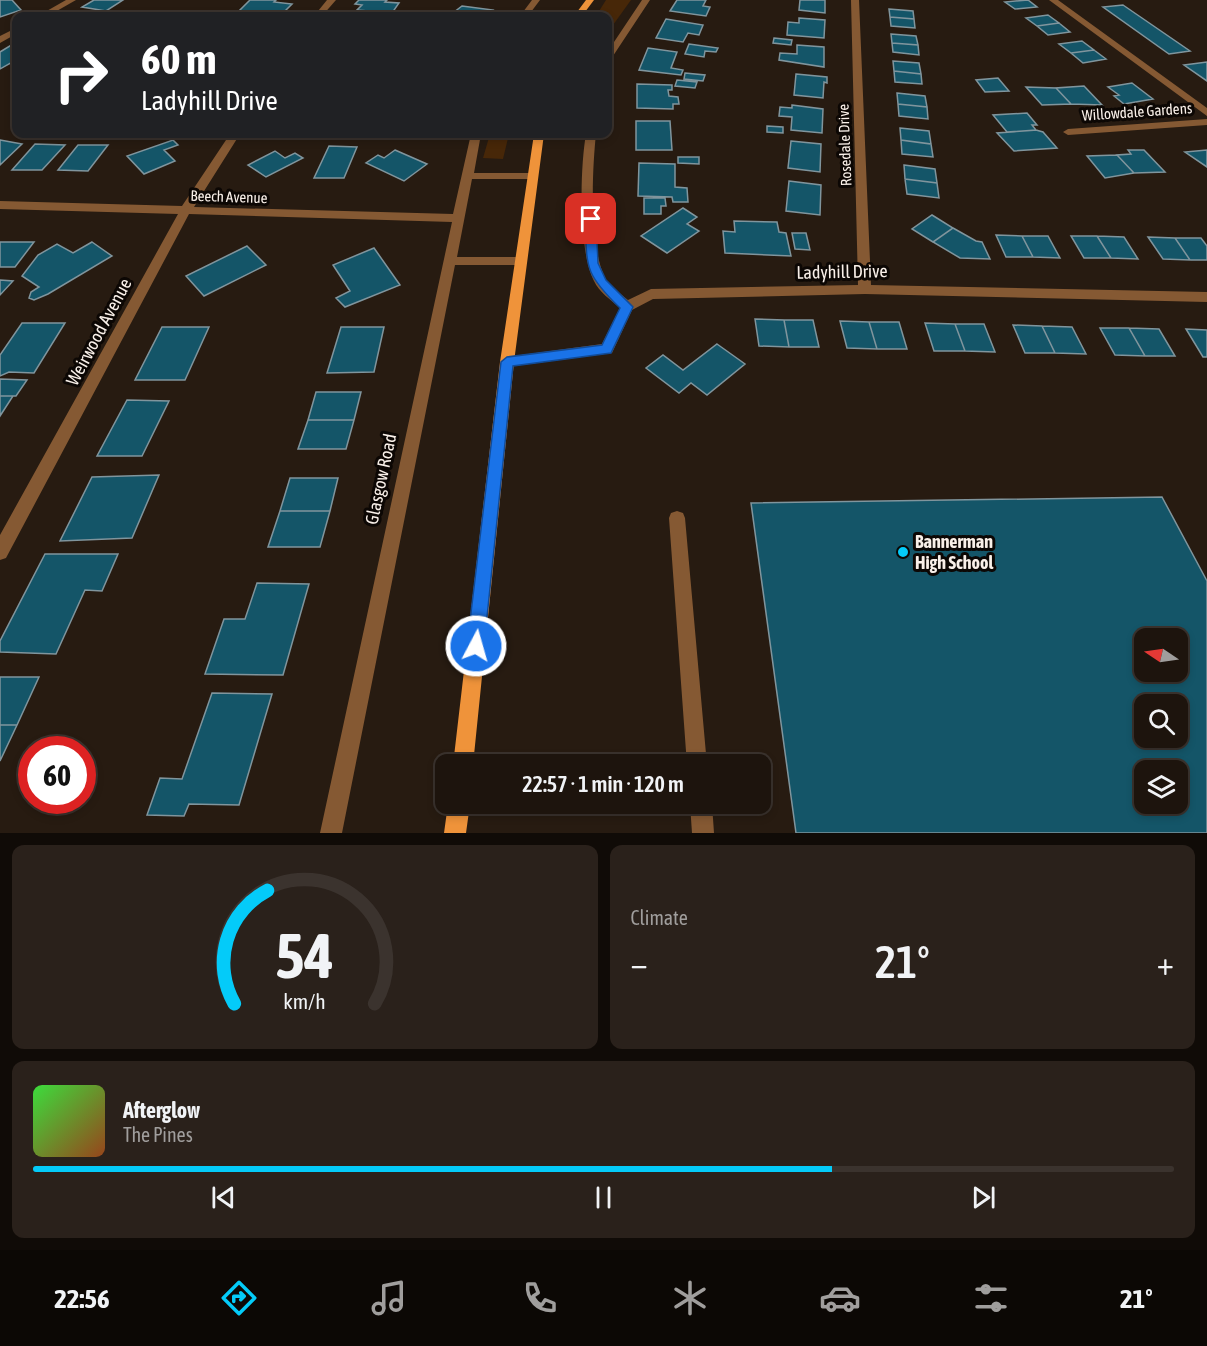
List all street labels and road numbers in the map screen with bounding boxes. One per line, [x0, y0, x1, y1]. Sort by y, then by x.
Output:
street label: Willowdale Gardens [1081, 99, 1193, 124]
street label: Rosedale Drive [835, 103, 854, 187]
street label: Beech Avenue [190, 187, 268, 206]
street label: Ladyhill Drive [796, 260, 888, 283]
street label: Weirwood Avenue [61, 275, 136, 389]
street label: Glasgow Road [361, 432, 400, 526]

